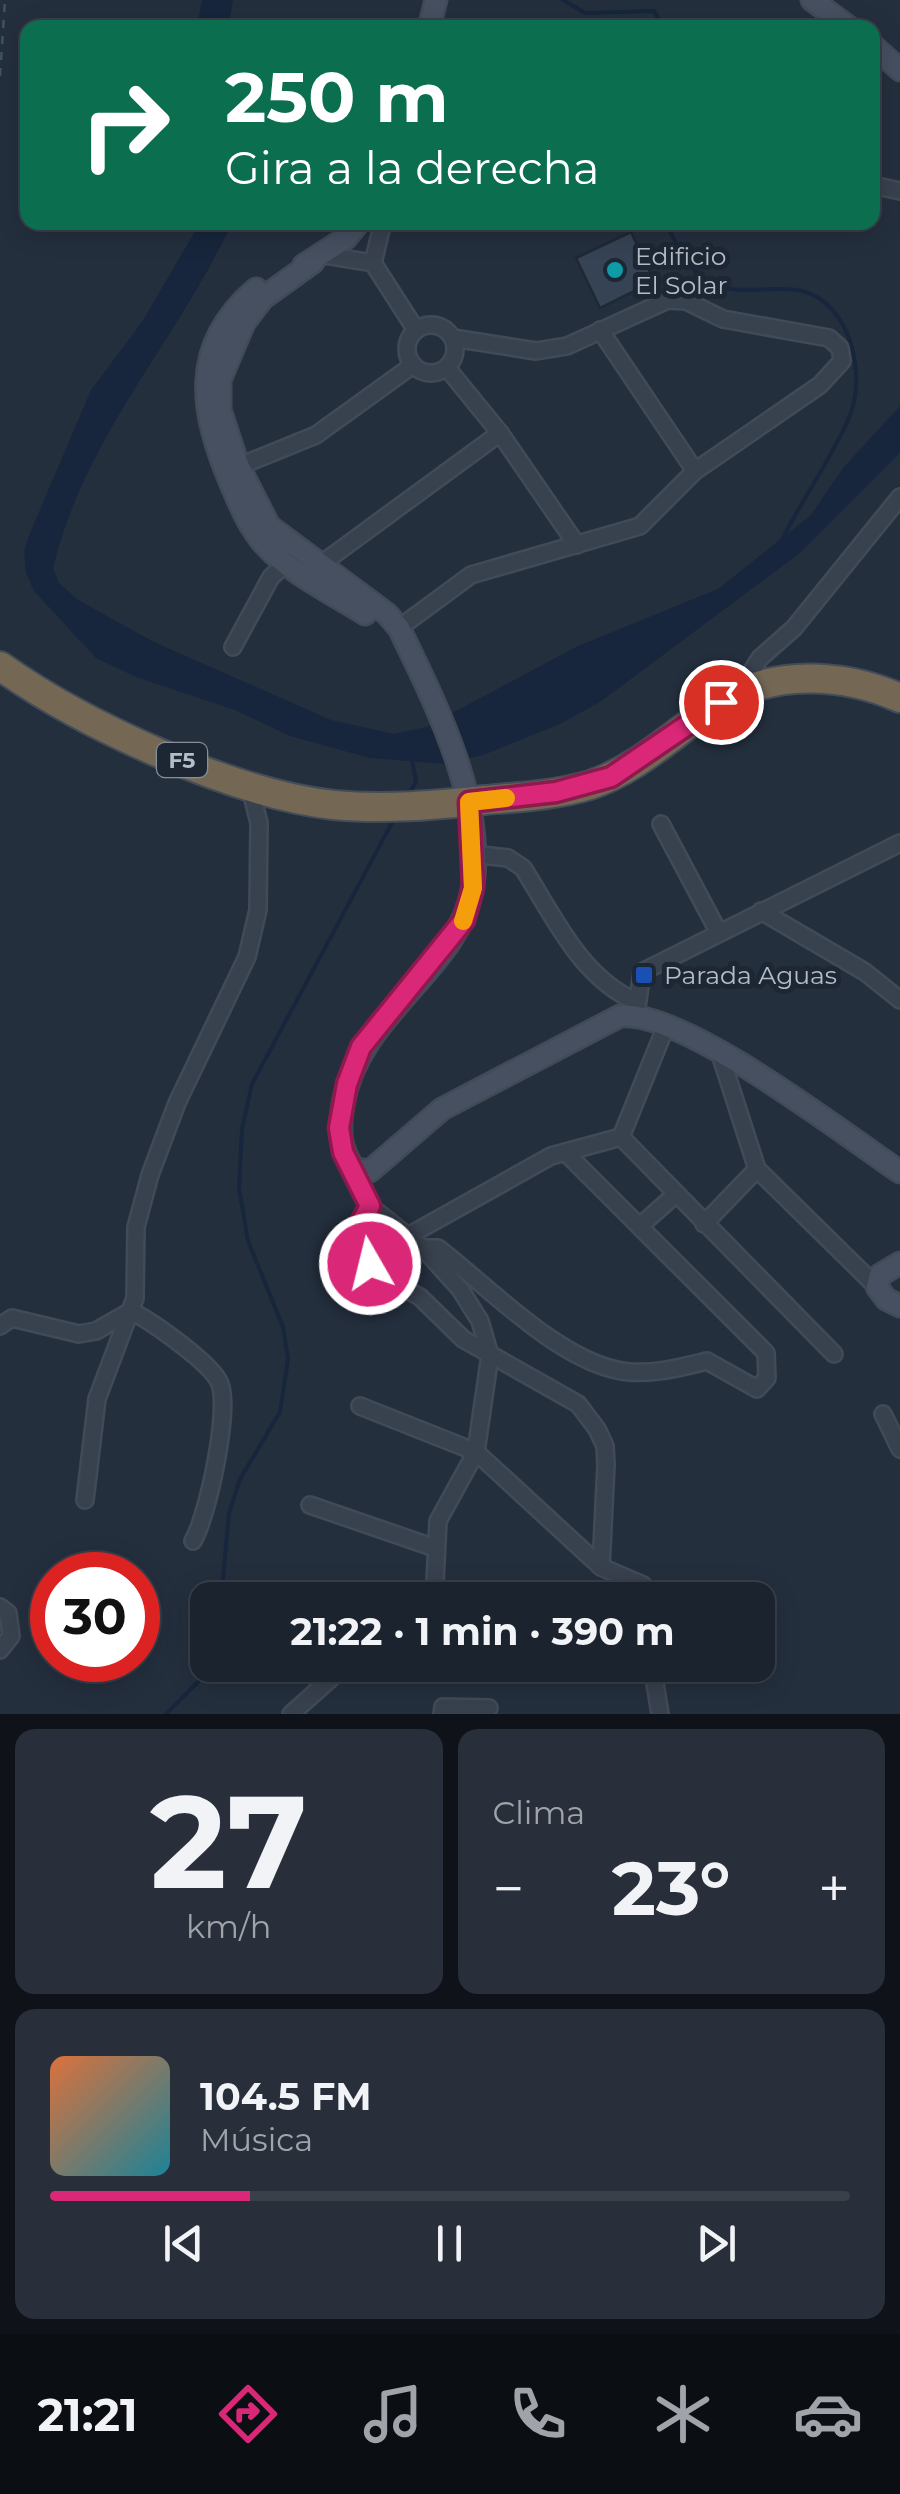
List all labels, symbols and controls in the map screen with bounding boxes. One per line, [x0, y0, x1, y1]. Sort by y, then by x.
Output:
text: 250 m [225, 54, 449, 140]
icon: right [60, 60, 190, 190]
text: Gira a la derecha [225, 140, 600, 195]
place label: Edificio El Solar [635, 241, 728, 300]
marker: Edificio El Solar [604, 259, 626, 281]
pin [679, 660, 764, 745]
icon: arrive [694, 675, 749, 730]
road number: F5 [157, 743, 207, 777]
place label: Parada Aguas [664, 960, 837, 990]
marker: Parada Aguas [633, 964, 655, 986]
position arrow [318, 1212, 422, 1316]
speed limit sign: 30 [30, 1552, 160, 1682]
text: 21:22 · 1 min · 390 m [290, 1608, 675, 1655]
text: 27 [150, 1762, 307, 1921]
text: Clima [493, 1793, 585, 1832]
text: 23° [612, 1842, 731, 1934]
text: − [493, 1855, 524, 1922]
text: + [818, 1855, 850, 1922]
text: km/h [186, 1907, 271, 1946]
text: 104.5 FM [200, 2073, 372, 2120]
text: Música [200, 2120, 313, 2159]
icon: previous [156, 2216, 211, 2271]
icon: pause [422, 2216, 477, 2271]
icon: next [689, 2216, 744, 2271]
icon: directions [213, 2379, 283, 2449]
icon: music [358, 2379, 428, 2449]
icon: phone [503, 2379, 573, 2449]
icon: climate [648, 2379, 718, 2449]
icon: car [793, 2379, 863, 2449]
text: 21:21 [37, 2387, 138, 2442]

